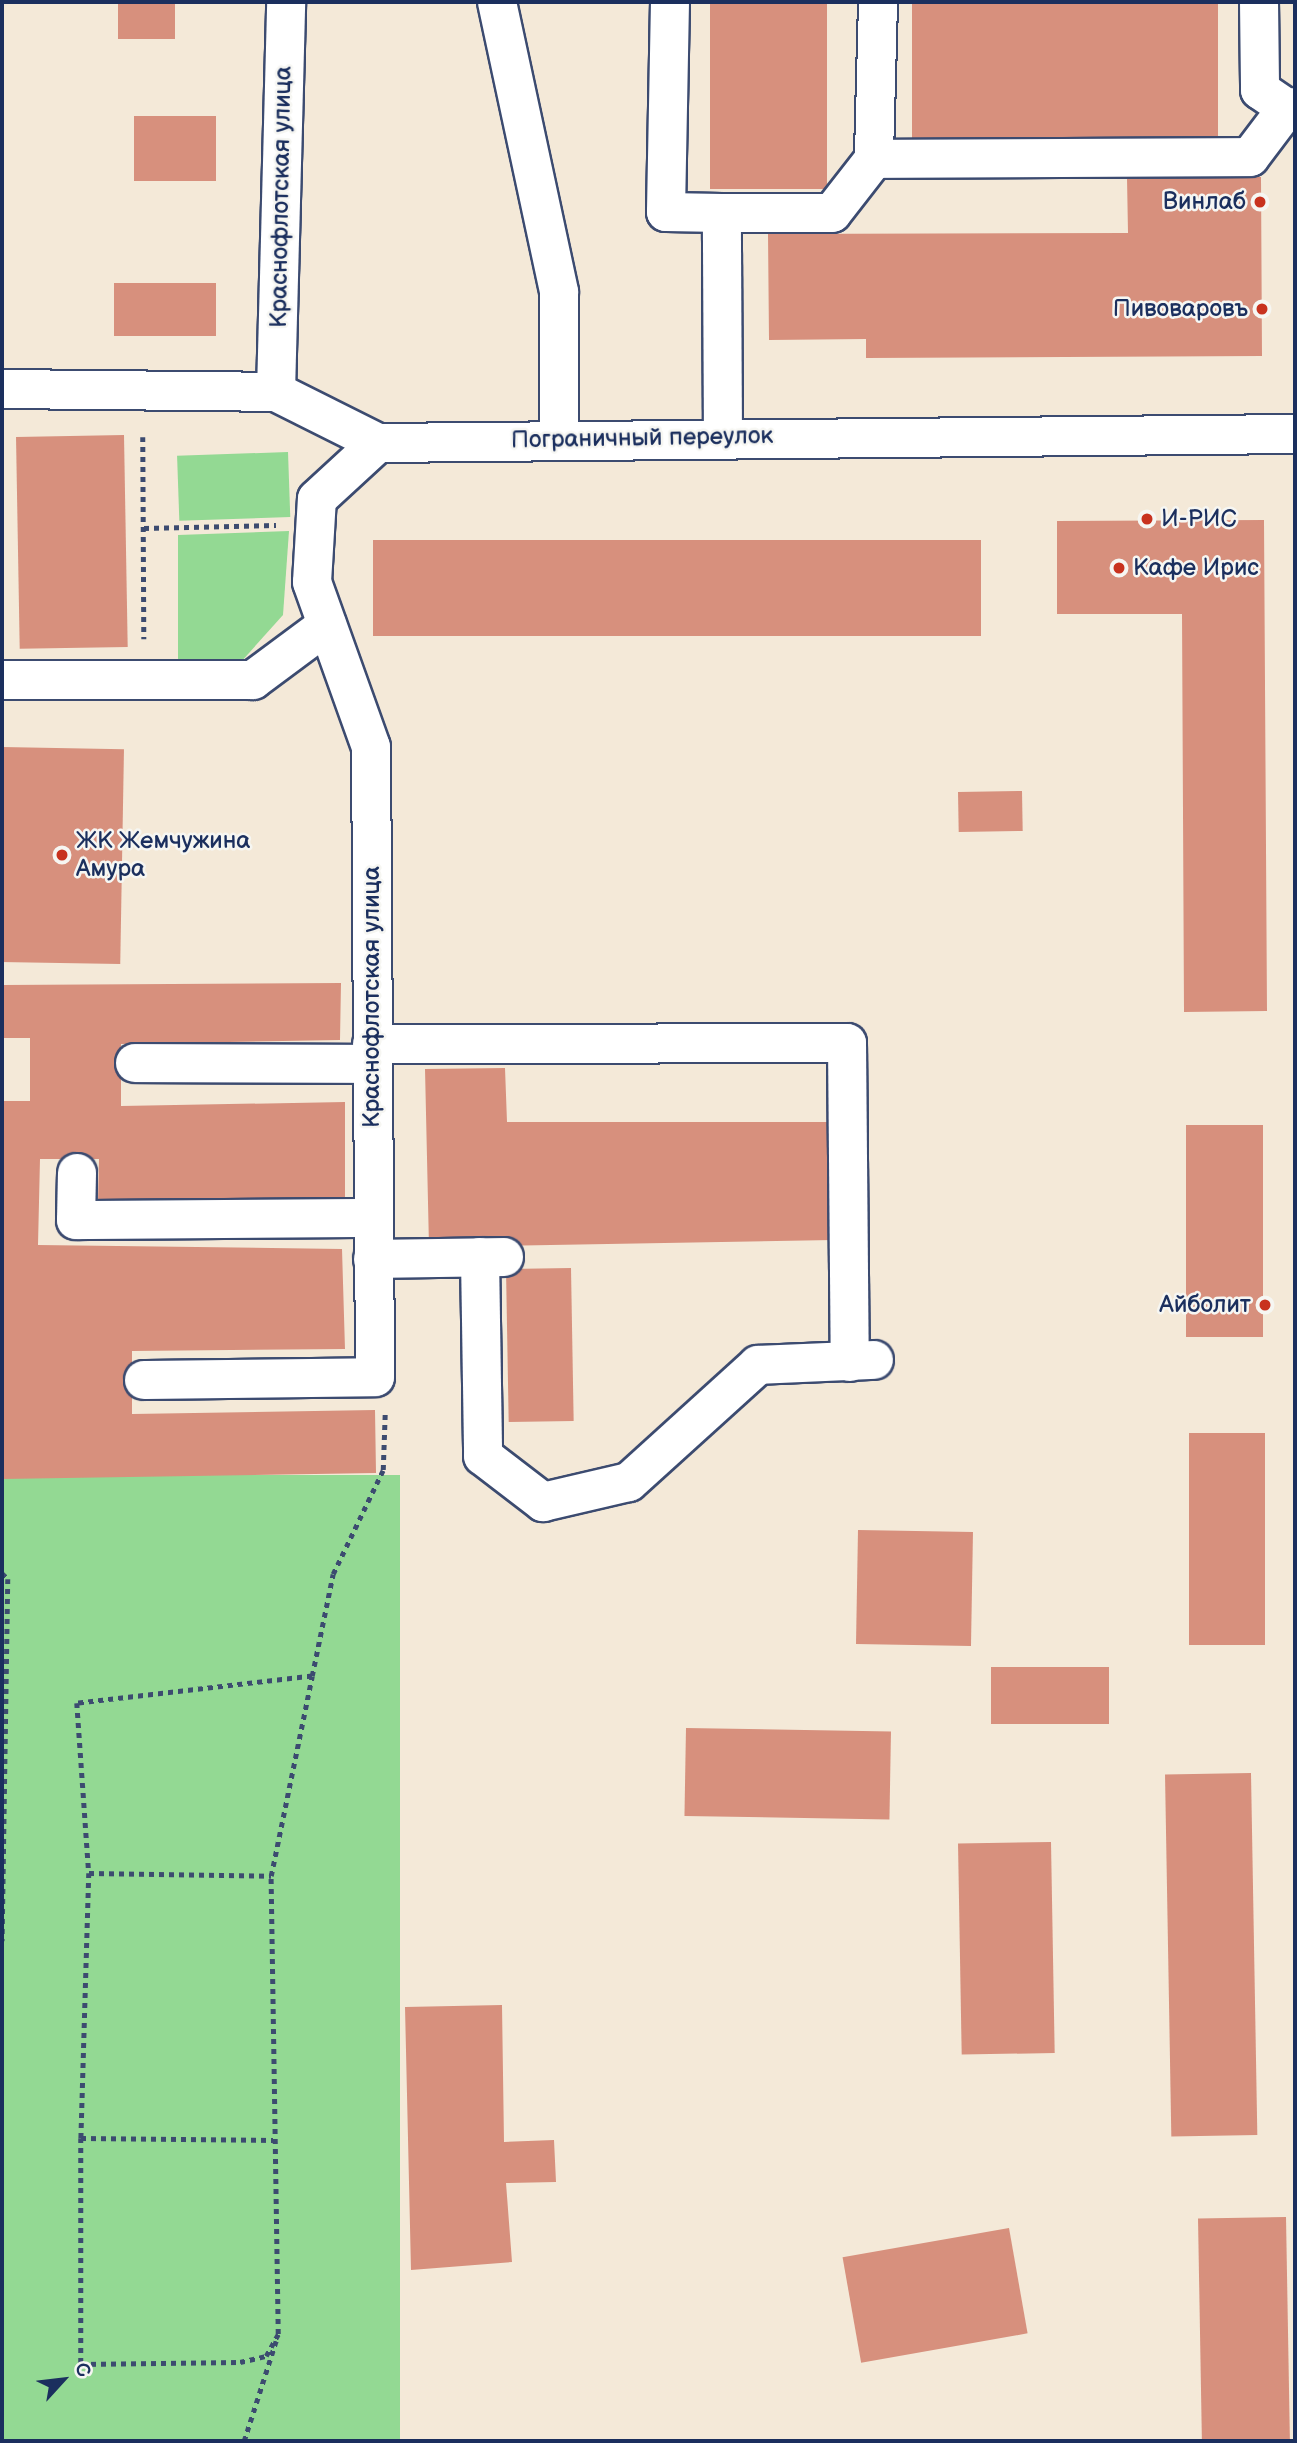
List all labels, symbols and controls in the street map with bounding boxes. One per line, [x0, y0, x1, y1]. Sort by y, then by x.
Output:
street label: Краснофлотская улица [264, 66, 298, 328]
place label: Винлаб [1163, 188, 1246, 216]
marker: Винлаб [1252, 194, 1268, 210]
place label: Пивоваровъ [1113, 295, 1248, 323]
marker: Пивоваровъ [1254, 301, 1270, 317]
street label: Пограничный переулок [511, 421, 773, 455]
place label: И-РИС [1161, 505, 1237, 533]
marker: И-РИС [1139, 511, 1155, 527]
place label: Кафе Ирис [1133, 554, 1259, 582]
marker: Кафе Ирис [1111, 560, 1127, 576]
place label: ЖК Жемчужина Амура [76, 827, 251, 883]
marker: ЖК Жемчужина Амура [54, 847, 70, 863]
street label: Краснофлотская улица [358, 866, 386, 1128]
place label: Айболит [1159, 1291, 1251, 1319]
marker: Айболит [1257, 1297, 1273, 1313]
north arrow [28, 2345, 98, 2415]
text: С [69, 2359, 95, 2381]

